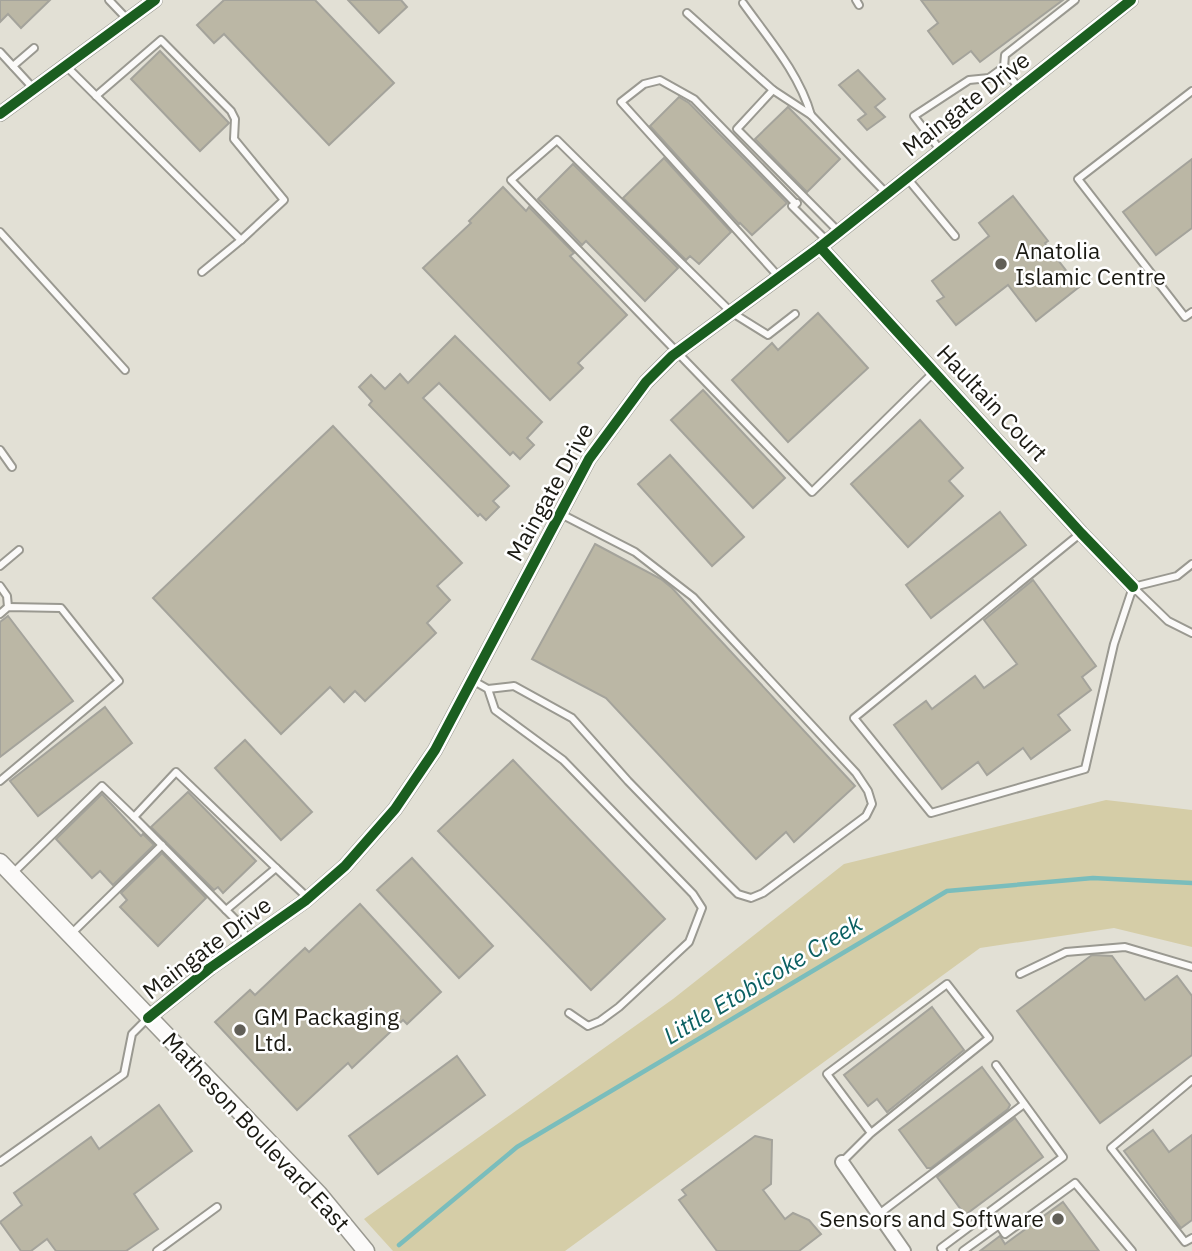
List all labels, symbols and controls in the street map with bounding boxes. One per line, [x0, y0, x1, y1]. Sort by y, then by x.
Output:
street label: Maingate Drive [896, 44, 1035, 162]
place label: Anatolia Islamic Centre [1015, 235, 1166, 291]
marker: Anatolia Islamic Centre [993, 256, 1009, 272]
street label: Haultain Court [931, 338, 1055, 467]
street label: Maingate Drive [499, 417, 599, 566]
street label: Maingate Drive [136, 889, 277, 1005]
water label: Little Etobicoke Creek [657, 907, 868, 1051]
place label: GM Packaging Ltd. [254, 1001, 399, 1057]
marker: GM Packaging Ltd. [232, 1022, 248, 1038]
street label: Matheson Boulevard East [156, 1025, 357, 1237]
place label: Sensors and Software [819, 1203, 1044, 1233]
marker: Sensors and Software [1050, 1211, 1066, 1227]

